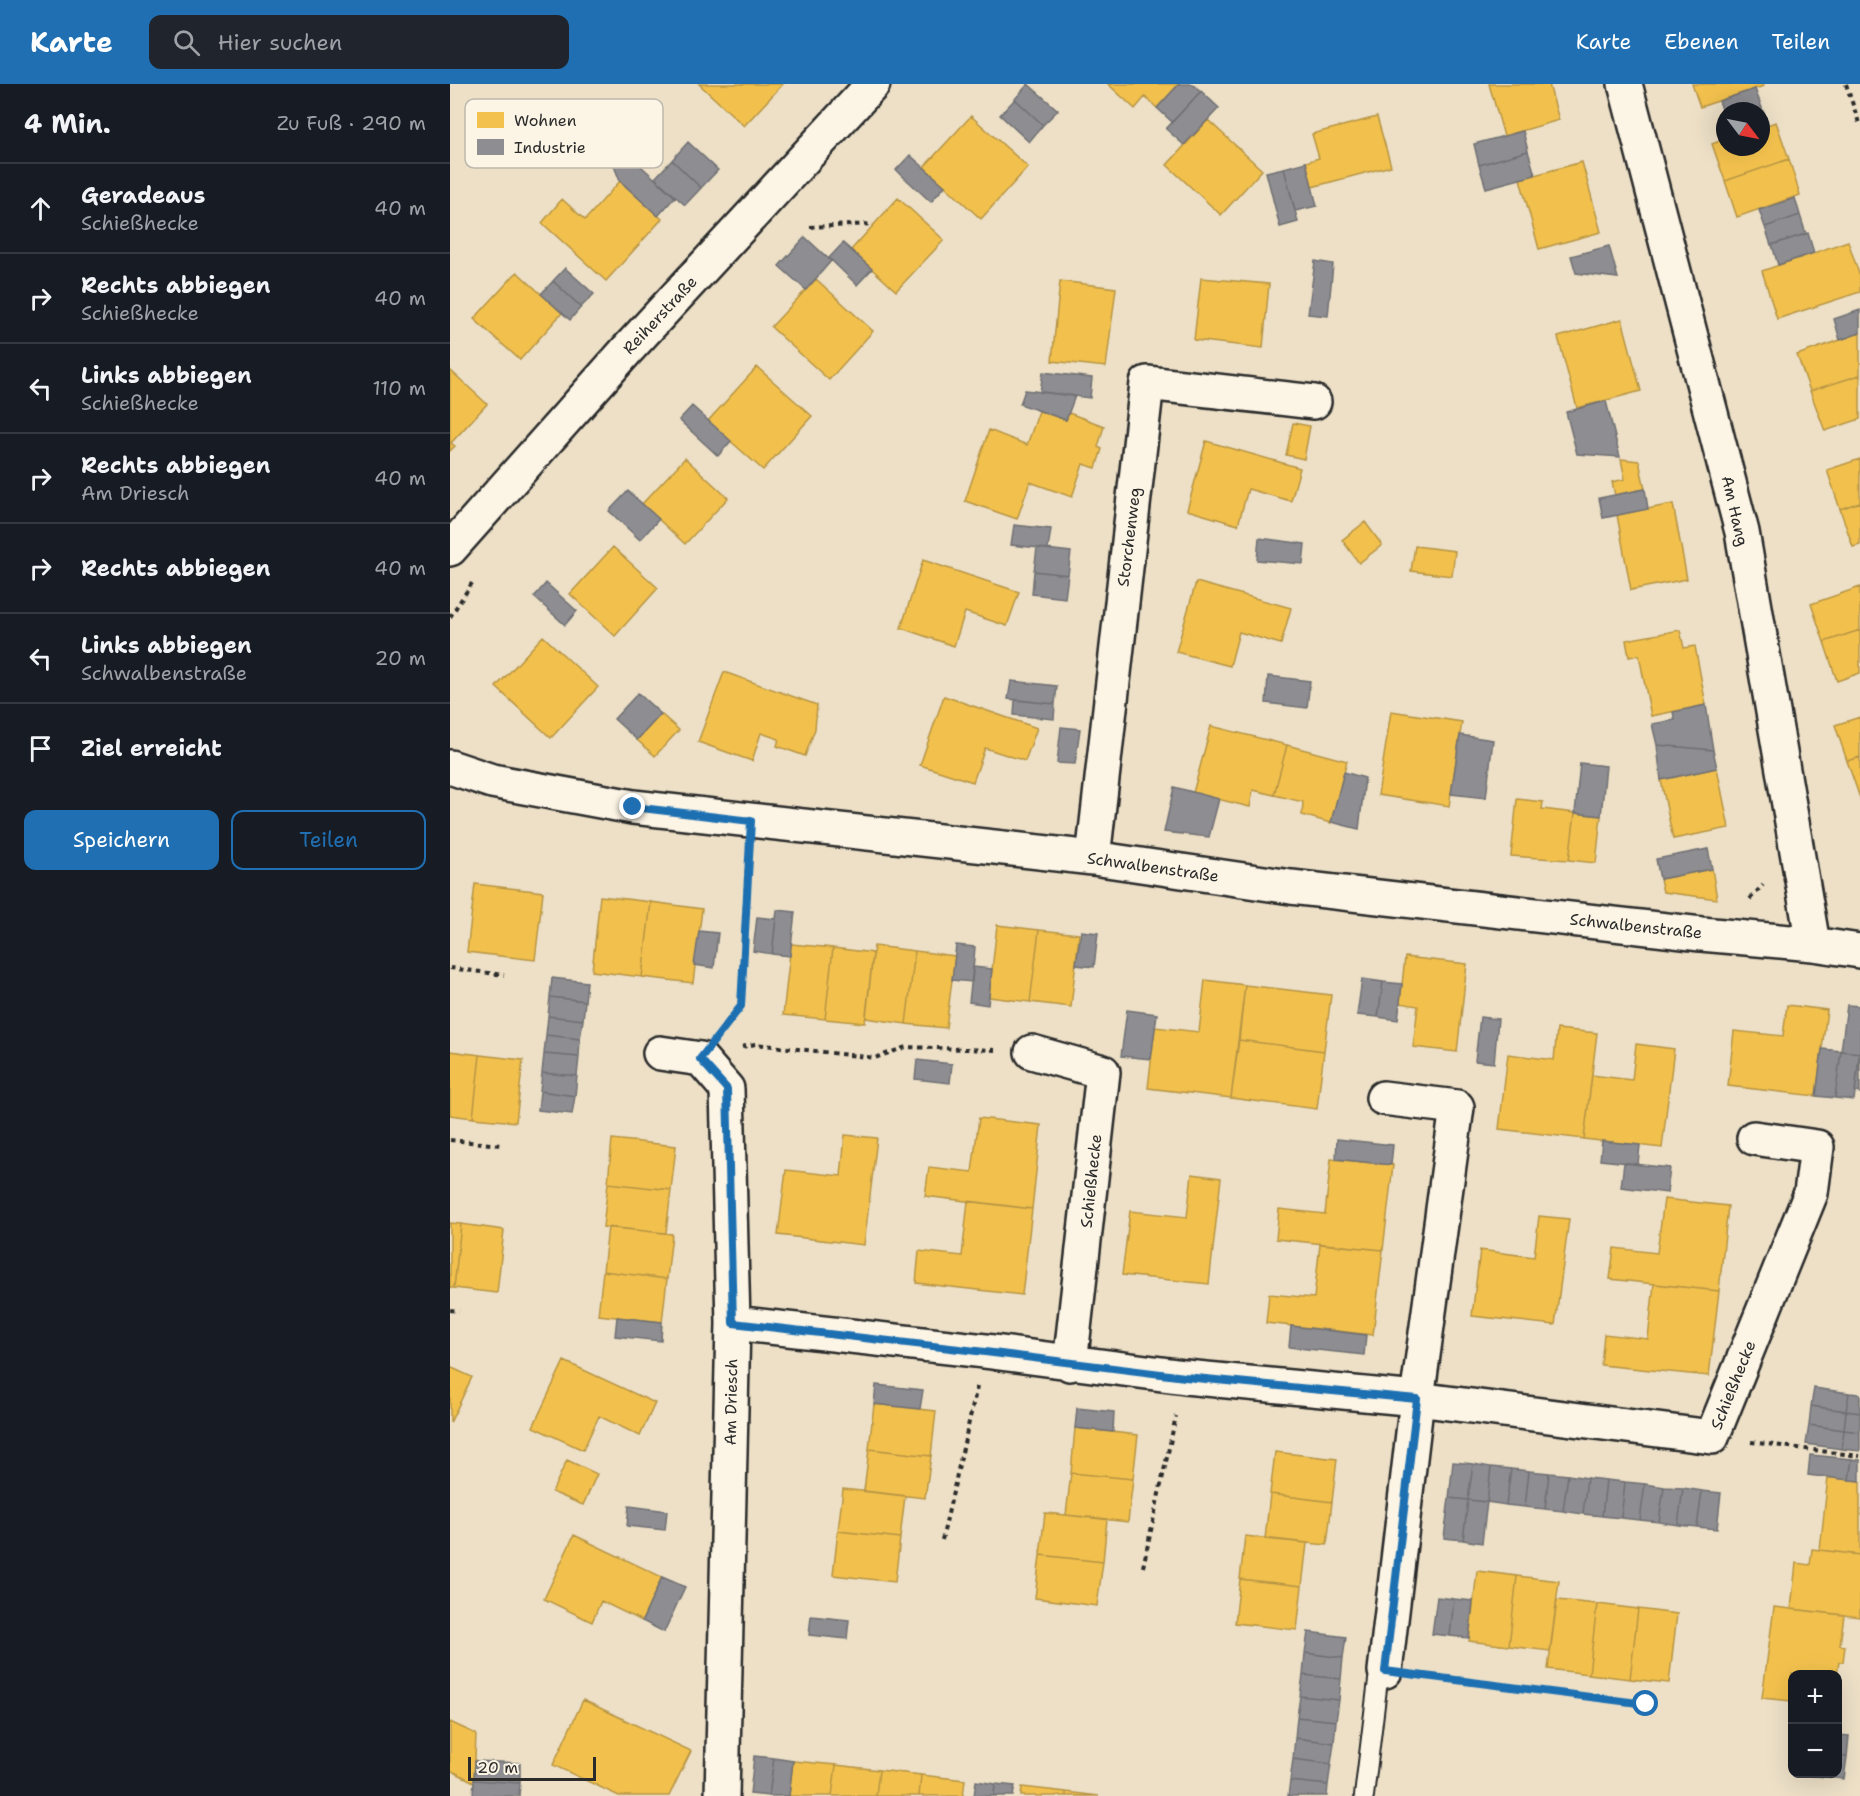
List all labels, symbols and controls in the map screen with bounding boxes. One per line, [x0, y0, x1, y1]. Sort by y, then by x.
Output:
search box [149, 15, 569, 69]
text: Karte [30, 23, 113, 61]
icon: search [170, 26, 203, 59]
text: Hier suchen [218, 28, 342, 57]
text: Karte [1576, 28, 1631, 56]
text: Ebenen [1664, 28, 1739, 56]
text: Teilen [1772, 28, 1830, 56]
legend [465, 99, 663, 168]
north arrow [1716, 102, 1770, 156]
text: 4 Min. [24, 106, 111, 141]
text: Zu Fuß · 290 m [277, 110, 426, 136]
text: Wohnen [514, 110, 577, 131]
text: Industrie [514, 137, 586, 158]
text: Geradeaus [81, 181, 205, 210]
icon: ahead [24, 192, 57, 225]
text: 40 m [374, 195, 426, 221]
text: Schießhecke [81, 210, 199, 236]
text: Rechts abbiegen [81, 271, 270, 300]
street label: Reiherstraße [618, 271, 702, 359]
icon: right [24, 282, 57, 315]
text: 40 m [374, 285, 426, 311]
text: Schießhecke [81, 300, 199, 326]
text: Links abbiegen [81, 361, 252, 390]
icon: left [24, 372, 57, 405]
text: 110 m [372, 375, 426, 401]
text: Schießhecke [81, 390, 199, 416]
text: Rechts abbiegen [81, 451, 270, 480]
icon: right [24, 462, 57, 495]
text: 40 m [374, 465, 426, 491]
street label: Am Hang [1717, 474, 1753, 548]
text: Am Driesch [81, 480, 190, 506]
street label: Storchenweg [1112, 486, 1146, 588]
icon: right [24, 552, 57, 585]
text: Rechts abbiegen [81, 554, 270, 583]
text: 40 m [374, 555, 426, 581]
text: Links abbiegen [81, 631, 252, 660]
icon: left [24, 642, 57, 675]
text: 20 m [375, 645, 426, 671]
text: Schwalbenstraße [81, 660, 247, 686]
icon: arrive [24, 732, 57, 765]
text: Ziel erreicht [81, 734, 222, 763]
route end [619, 793, 645, 819]
button: Speichern [24, 810, 219, 870]
button: Teilen [231, 810, 426, 870]
street label: Schwalbenstraße [1086, 847, 1220, 887]
street label: Schwalbenstraße [1569, 909, 1703, 943]
street label: Schießhecke [1076, 1133, 1106, 1229]
street label: Schießhecke [1706, 1337, 1760, 1433]
street label: Am Driesch [720, 1358, 742, 1446]
map controls [1788, 1670, 1842, 1778]
button: + [1788, 1670, 1842, 1724]
route start [1632, 1690, 1658, 1716]
button: − [1788, 1724, 1842, 1778]
scale bar [468, 1754, 596, 1782]
text: 20 m [477, 1757, 518, 1778]

